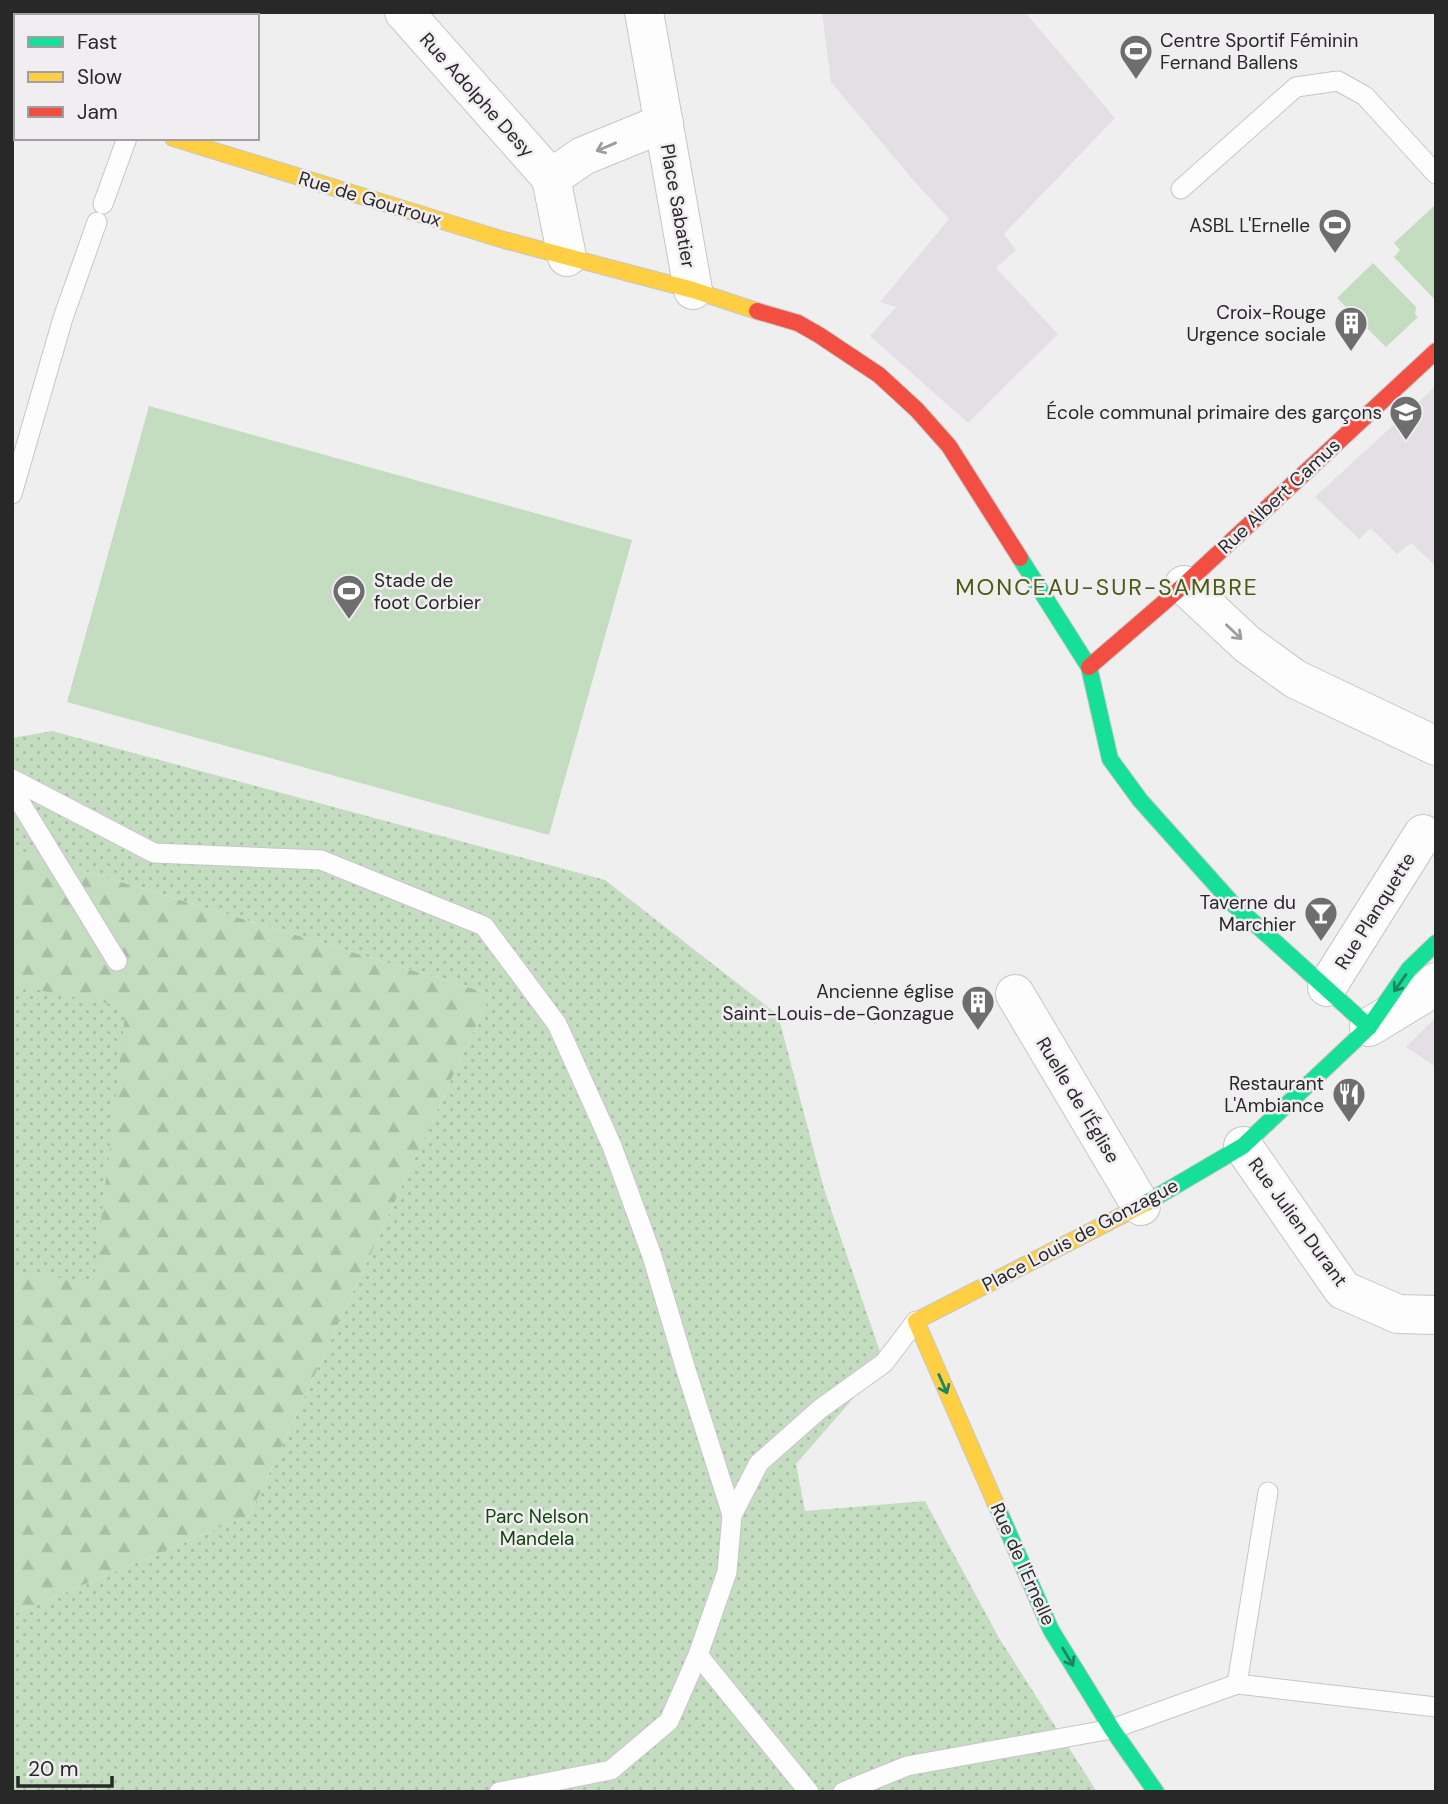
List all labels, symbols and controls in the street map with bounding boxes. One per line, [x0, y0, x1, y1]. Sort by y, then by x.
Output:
legend [14, 14, 259, 140]
street label: Rue Adolphe Desy [414, 27, 540, 163]
text: Fast [77, 28, 117, 56]
place label: Centre Sportif Féminin Fernand Ballens [1160, 28, 1358, 75]
sports icon: Centre Sportif Féminin Fernand Ballens [1117, 32, 1155, 81]
text: Slow [77, 63, 122, 91]
text: Jam [77, 98, 118, 126]
one-way arrow [595, 141, 617, 154]
street label: Place Sabatier [655, 142, 701, 270]
street label: Rue de Goutroux [296, 165, 445, 233]
sports icon: ASBL L'Ernelle [1316, 206, 1354, 255]
place label: ASBL L'Ernelle [1189, 213, 1310, 238]
place label: Croix-Rouge Urgence sociale [1187, 300, 1326, 347]
building icon: Croix-Rouge Urgence sociale [1332, 304, 1370, 353]
school or university icon: École communal primaire des garçons [1387, 393, 1425, 442]
place label: École communal primaire des garçons [1046, 400, 1382, 425]
street label: Rue Albert Camus [1213, 433, 1345, 559]
place label: Stade de foot Corbier [374, 568, 481, 615]
sports icon: Stade de foot Corbier [330, 572, 368, 621]
district label: MONCEAU-SUR-SAMBRE [955, 572, 1259, 602]
one-way arrow [1225, 623, 1242, 640]
street label: Rue Planquette [1329, 848, 1421, 974]
place label: Taverne du Marchier [1200, 890, 1296, 937]
bar icon: Taverne du Marchier [1302, 894, 1340, 943]
one-way arrow [1393, 973, 1407, 992]
place label: Ancienne église Saint-Louis-de-Gonzague [722, 979, 954, 1026]
building icon: Ancienne église Saint-Louis-de-Gonzague [959, 983, 997, 1032]
street label: Ruelle de l'Église [1031, 1032, 1125, 1168]
place label: Restaurant L'Ambiance [1224, 1071, 1324, 1118]
restaurant icon: Restaurant L'Ambiance [1330, 1075, 1368, 1124]
street label: Rue Julien Durant [1243, 1152, 1353, 1292]
street label: Place Louis de Gonzague [977, 1173, 1183, 1297]
one-way arrow [937, 1372, 950, 1394]
street label: Rue de l'Ernelle [985, 1499, 1061, 1629]
park label: Parc Nelson Mandela [485, 1504, 589, 1551]
one-way arrow [1062, 1647, 1076, 1667]
scale bar [18, 1744, 112, 1788]
text: 20 m [28, 1755, 79, 1783]

